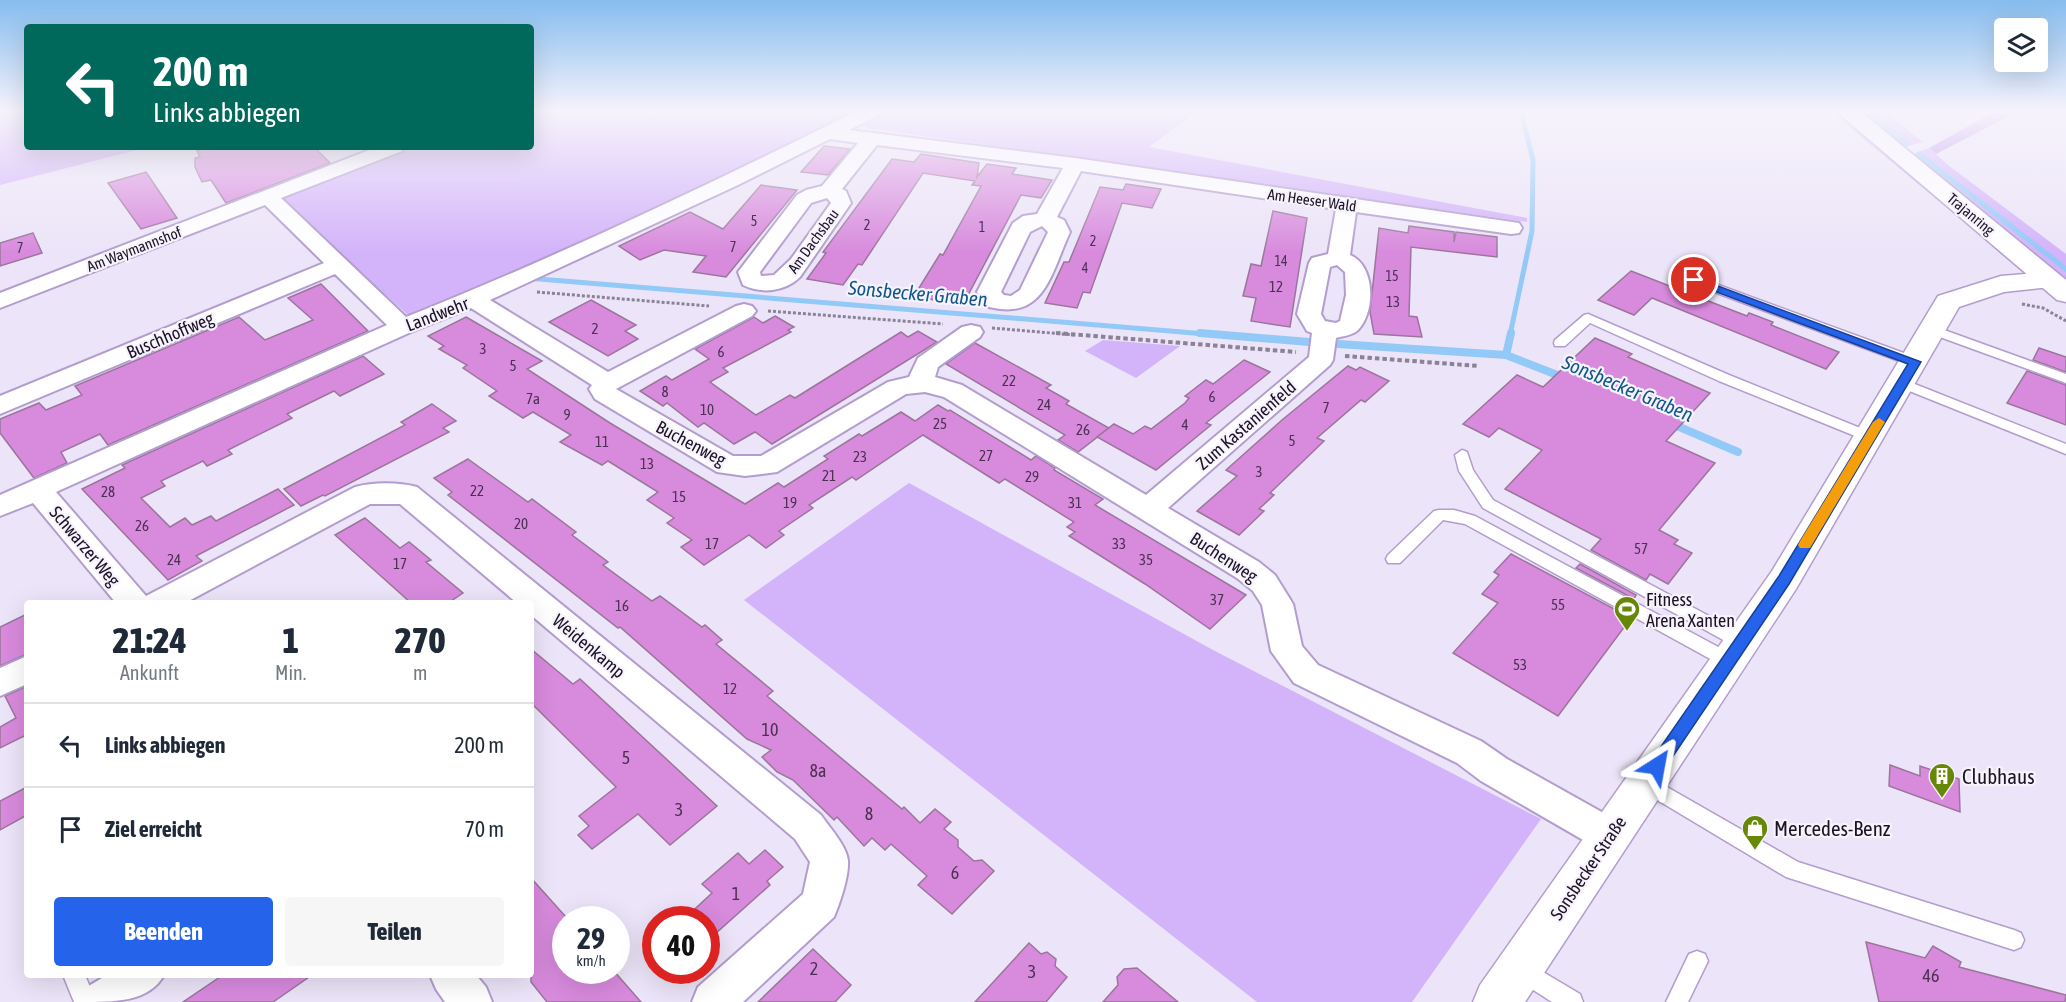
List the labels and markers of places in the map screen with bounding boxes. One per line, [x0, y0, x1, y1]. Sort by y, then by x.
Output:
pin [1668, 254, 1719, 305]
place label: Fitness Arena Xanten [1646, 589, 1735, 631]
sports icon: Fitness Arena Xanten [1612, 594, 1642, 632]
building icon: Clubhaus [1927, 761, 1957, 799]
place label: Clubhaus [1962, 764, 2035, 788]
shop icon: Mercedes-Benz [1740, 813, 1770, 851]
place label: Mercedes-Benz [1774, 816, 1891, 840]

